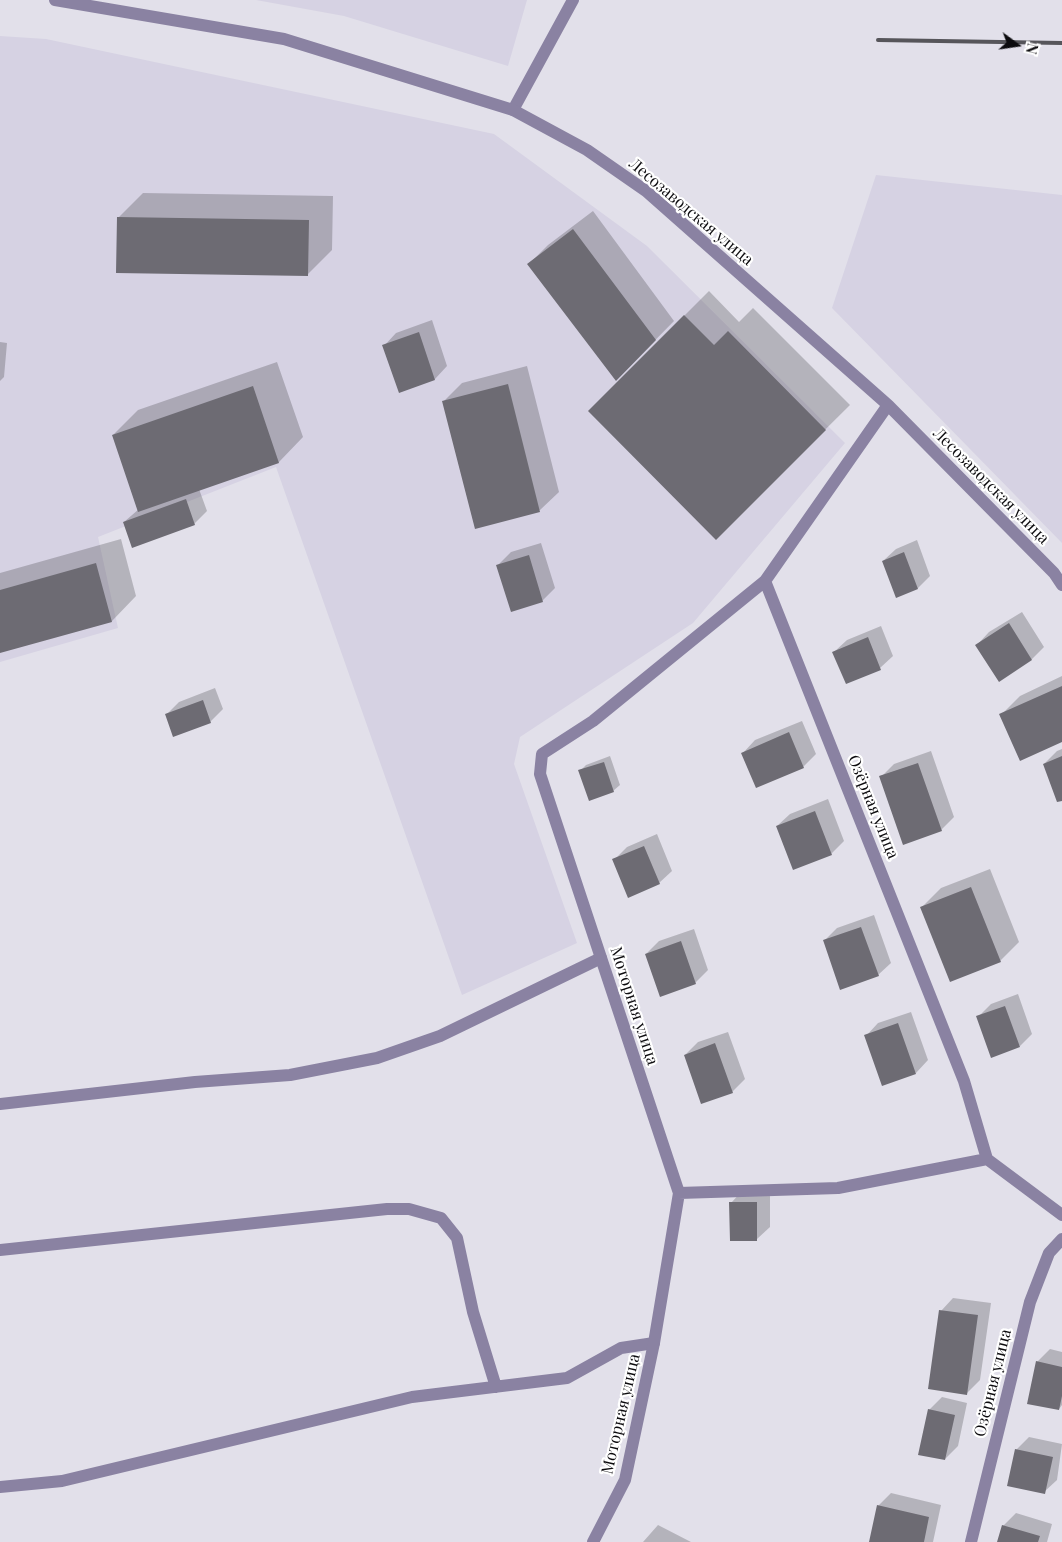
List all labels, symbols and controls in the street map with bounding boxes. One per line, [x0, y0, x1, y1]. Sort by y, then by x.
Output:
north arrow [992, 20, 1042, 70]
text: N [1022, 42, 1042, 56]
street label: Лесозаводская улица [625, 154, 757, 270]
street label: Лесозаводская улица [929, 424, 1053, 548]
street label: Озёрная улица [843, 752, 903, 862]
street label: Моторная улица [606, 945, 662, 1067]
street label: Озёрная улица [970, 1327, 1016, 1439]
street label: Моторная улица [598, 1352, 644, 1476]

